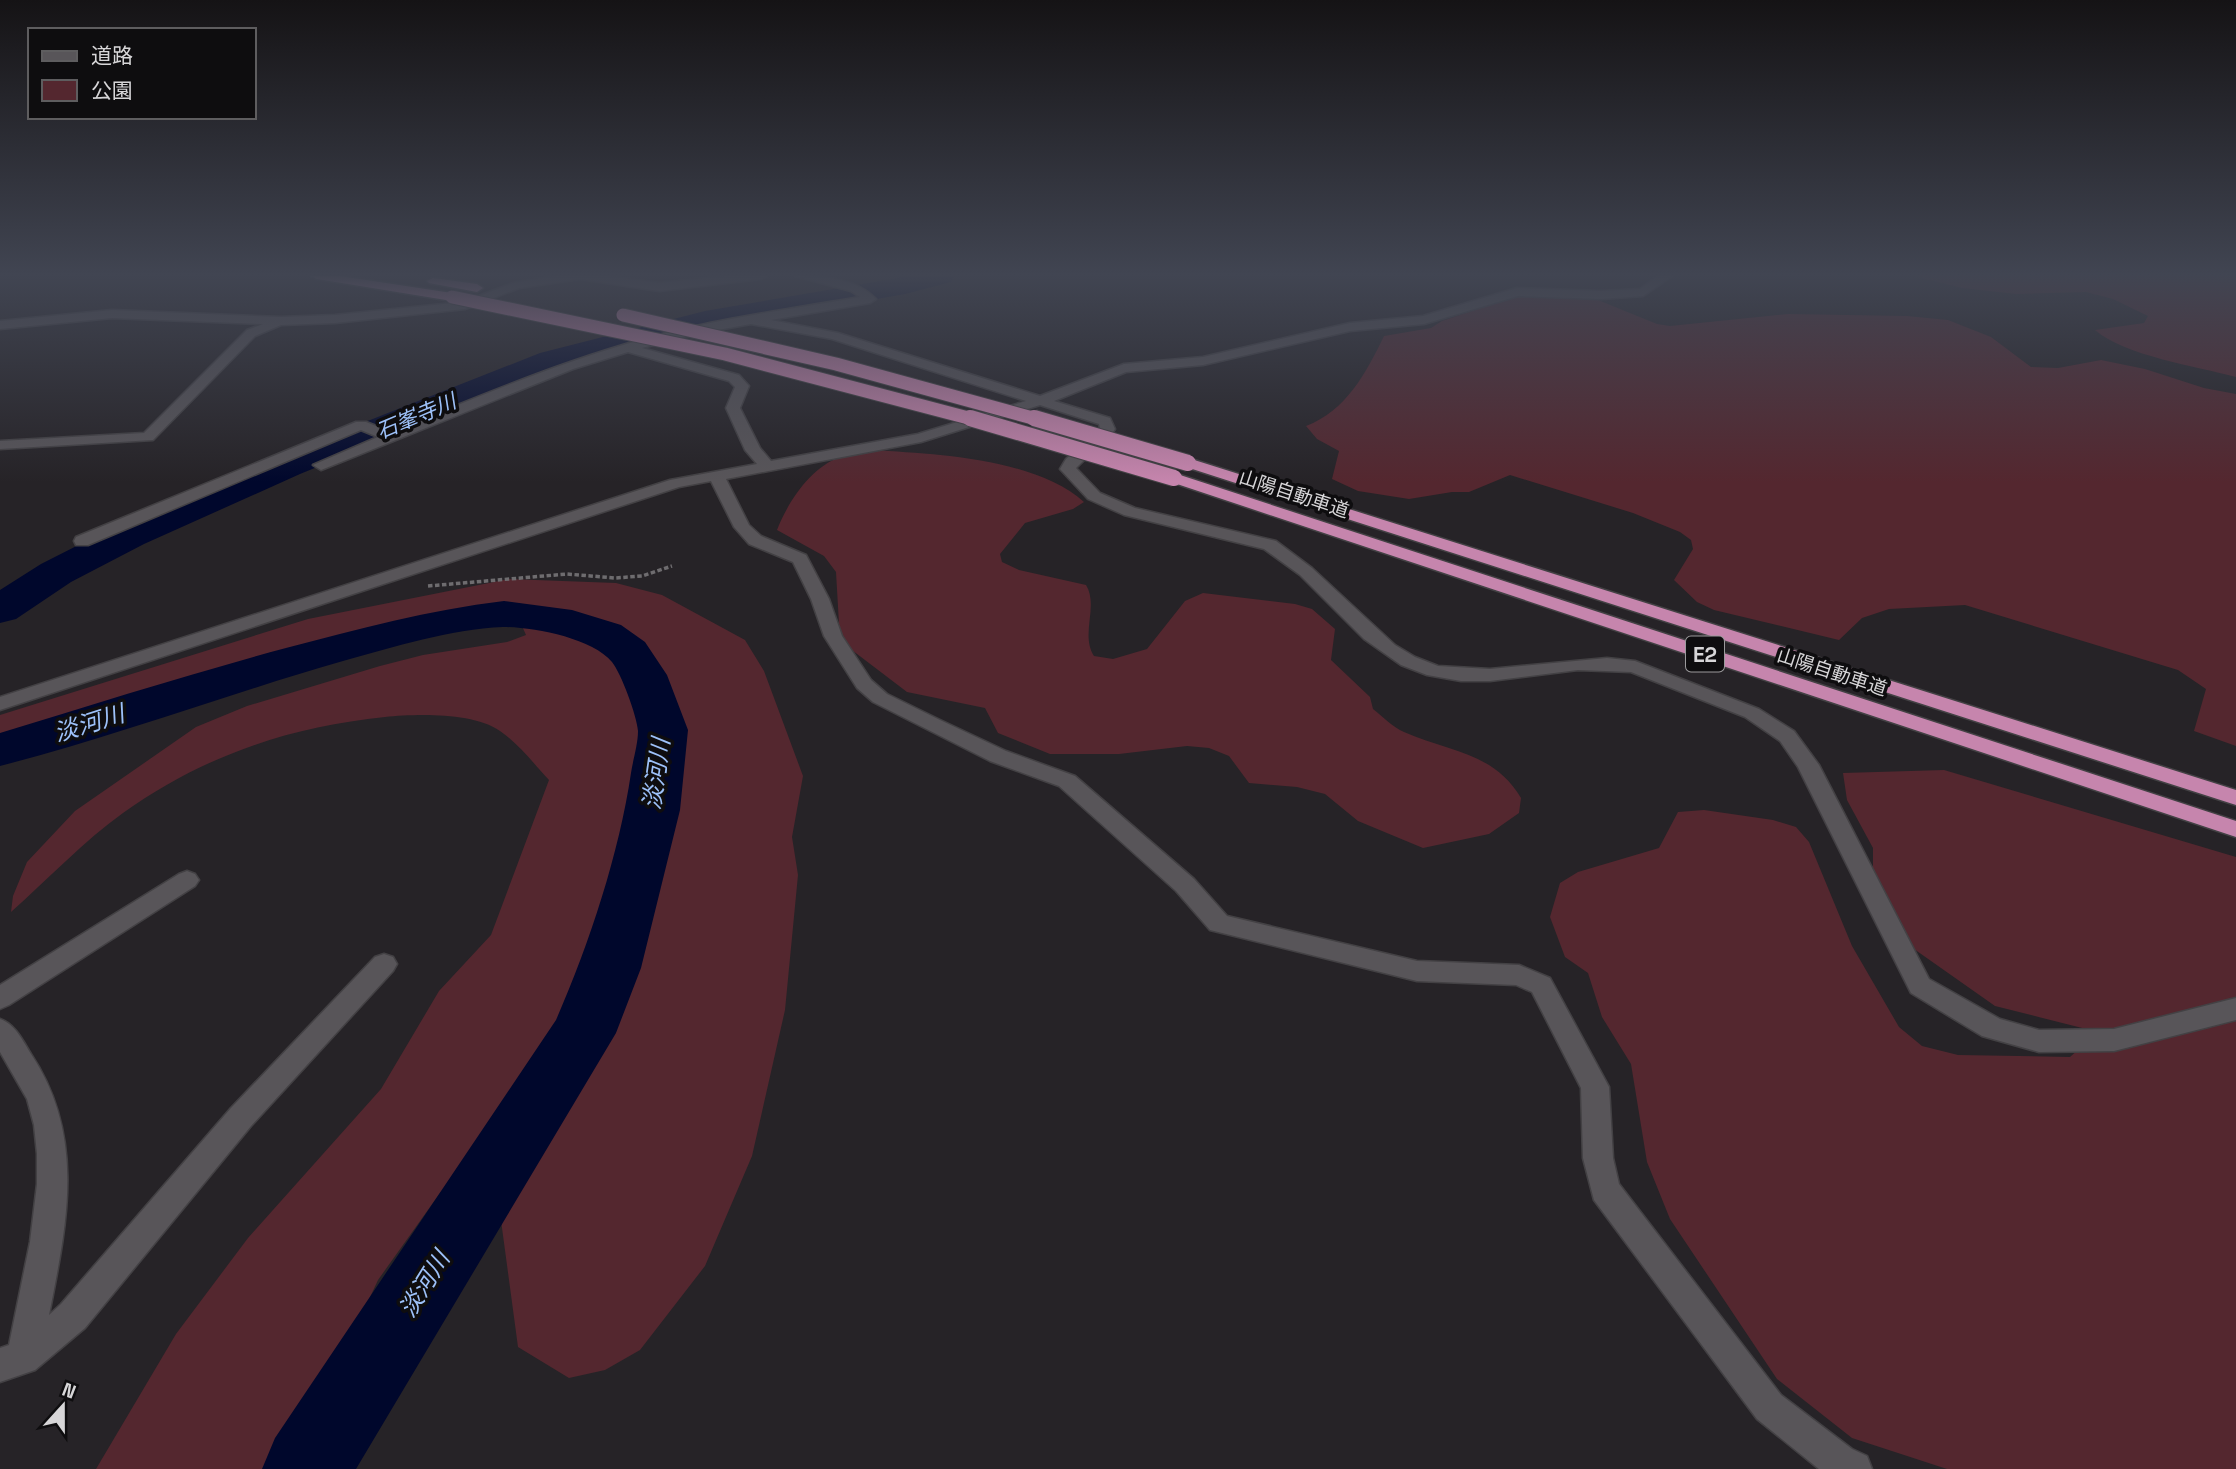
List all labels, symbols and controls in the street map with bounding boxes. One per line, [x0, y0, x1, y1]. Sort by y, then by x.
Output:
legend [28, 28, 256, 119]
text: 道路 [91, 42, 133, 69]
text: 公園 [91, 77, 133, 104]
water label: 石峯寺川 [372, 386, 462, 445]
street label: 山陽自動車道 [1236, 464, 1352, 524]
road number: E2 [1686, 636, 1724, 672]
street label: 山陽自動車道 [1774, 642, 1890, 702]
water label: 淡河川 [50, 697, 131, 748]
water label: 淡河川 [636, 733, 677, 812]
water label: 淡河川 [392, 1243, 458, 1323]
north arrow [28, 1371, 98, 1441]
text: N [58, 1377, 79, 1405]

